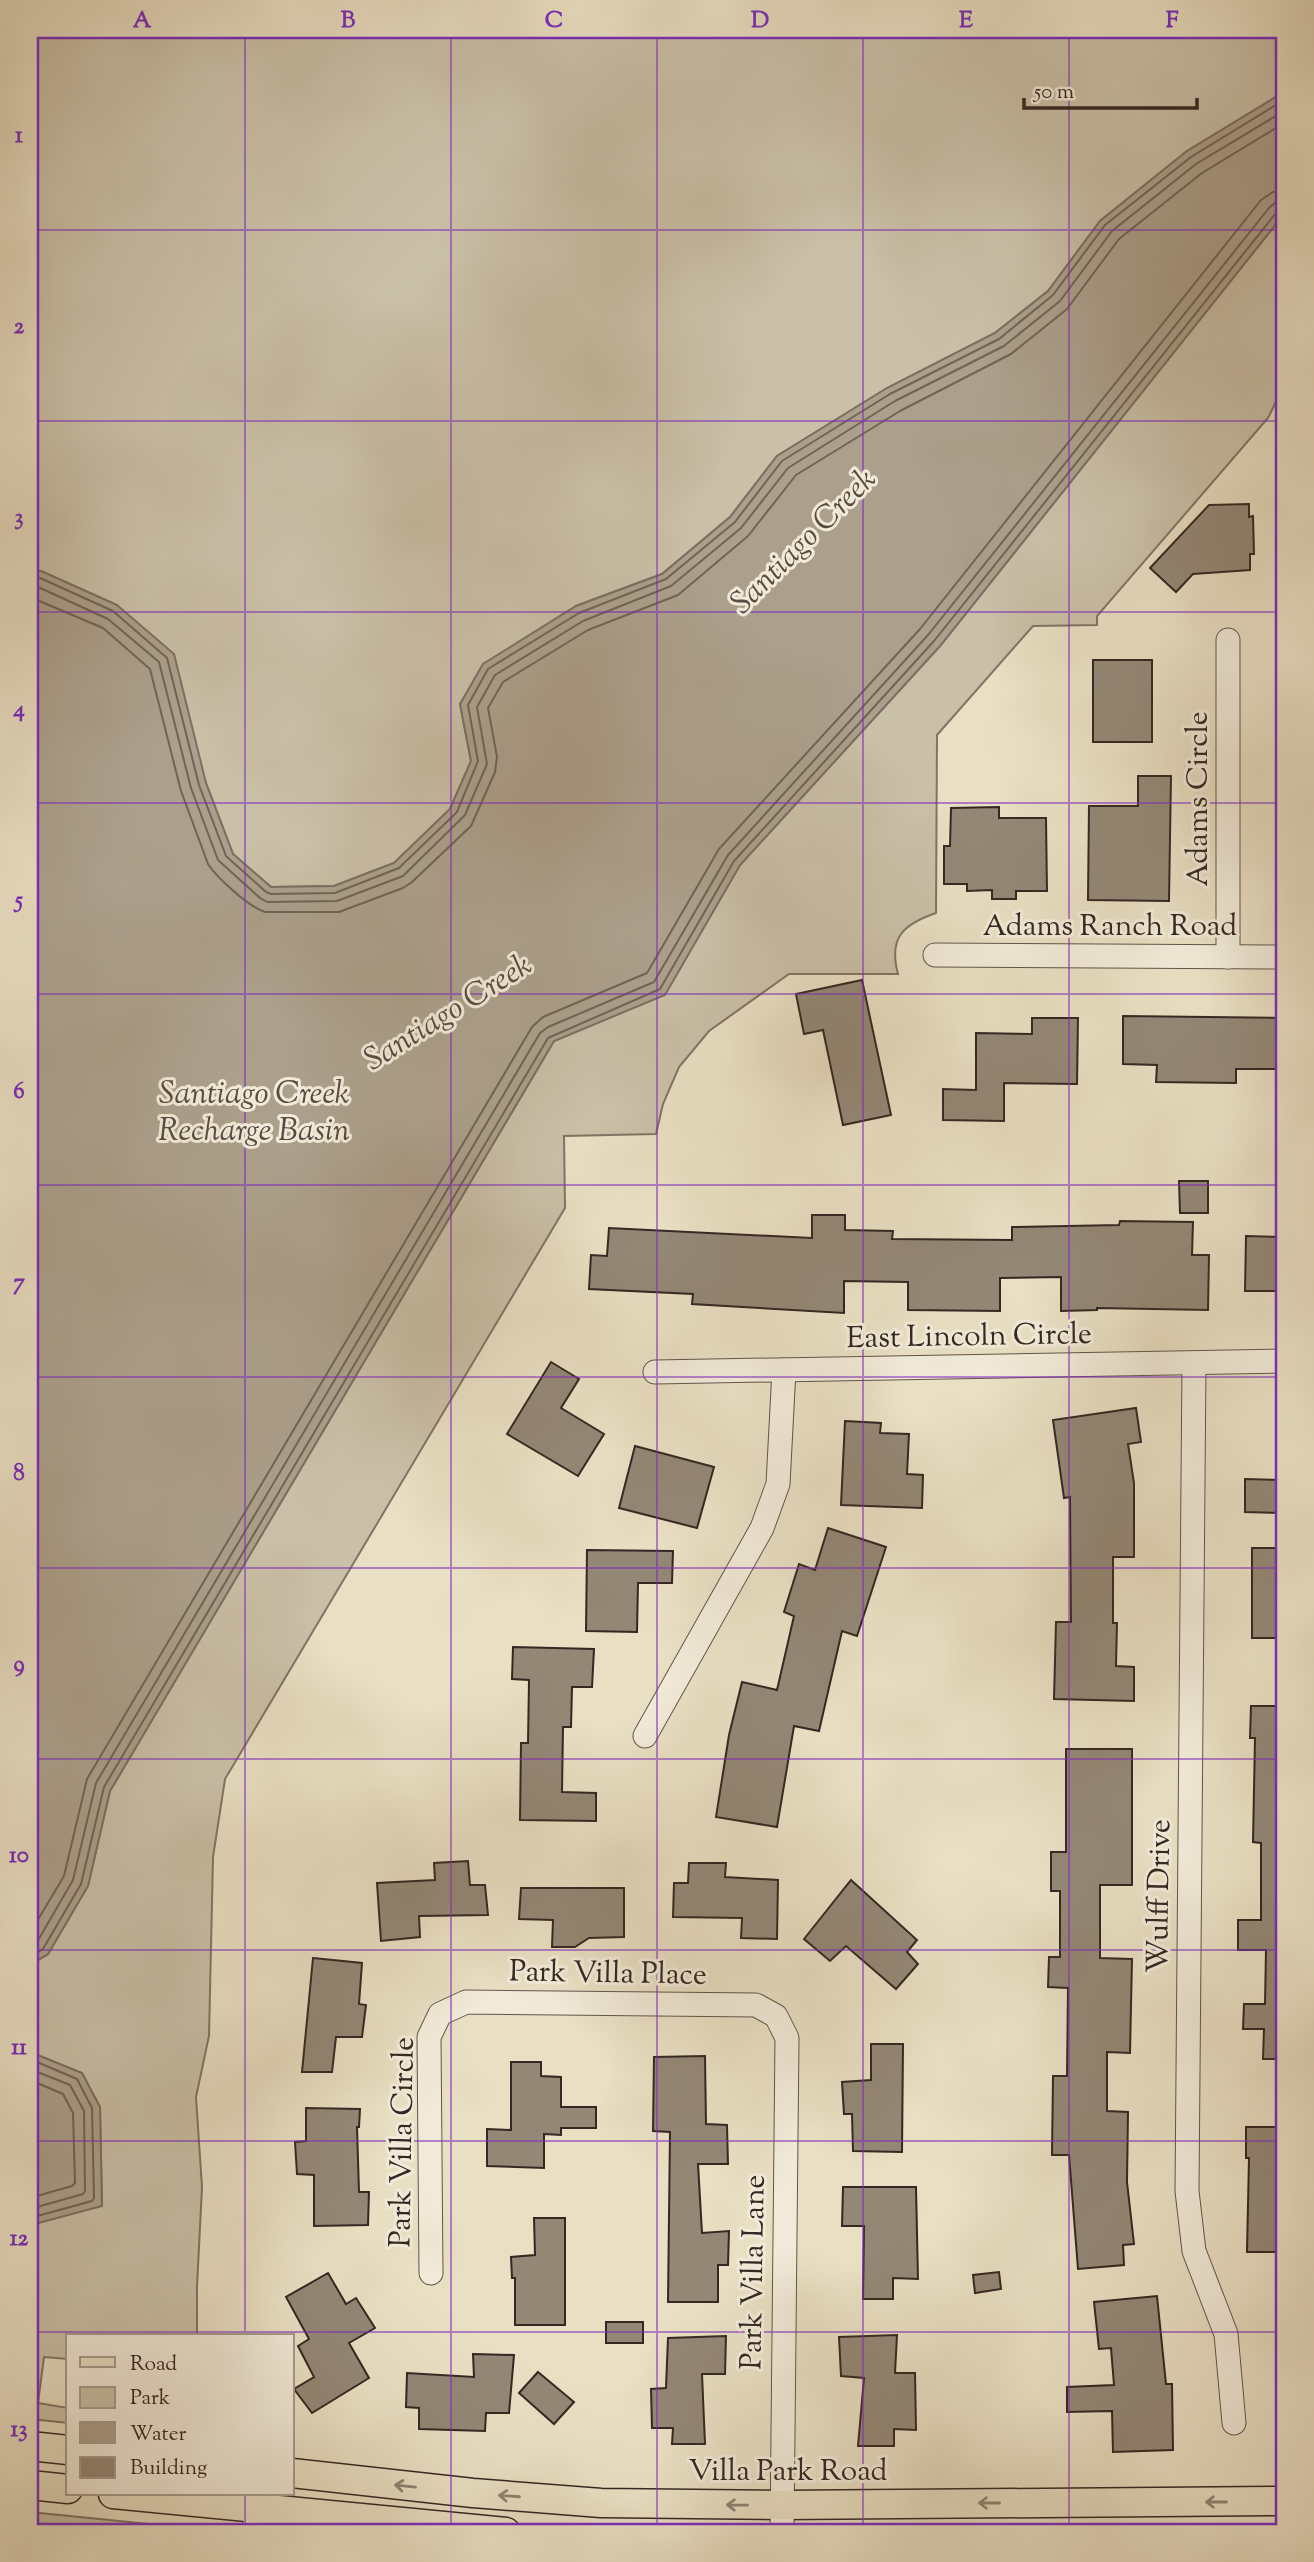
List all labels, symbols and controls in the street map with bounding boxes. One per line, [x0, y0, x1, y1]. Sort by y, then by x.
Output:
text: A [133, 5, 152, 38]
text: B [341, 5, 356, 38]
text: C [545, 5, 563, 38]
text: D [751, 5, 769, 38]
text: E [959, 5, 973, 38]
text: F [1166, 5, 1179, 38]
scale bar [1024, 66, 1197, 110]
text: 50 m [1033, 78, 1074, 108]
text: 1 [15, 120, 23, 153]
text: 2 [14, 311, 25, 344]
water label: Santiago Creek [721, 459, 888, 626]
text: 3 [14, 502, 24, 535]
text: 4 [12, 694, 25, 727]
street label: Adams Circle [1178, 711, 1221, 887]
text: 5 [13, 885, 23, 918]
street label: Adams Ranch Road [983, 906, 1237, 949]
water label: Santiago Creek [356, 944, 542, 1084]
water label: Santiago Creek Recharge Basin [158, 1072, 350, 1155]
text: 6 [13, 1076, 25, 1109]
text: 7 [13, 1267, 25, 1300]
street label: East Lincoln Circle [846, 1314, 1092, 1361]
text: 8 [13, 1458, 25, 1491]
text: 9 [13, 1649, 25, 1682]
street label: Wulff Drive [1138, 1819, 1183, 1973]
text: 10 [9, 1840, 29, 1873]
street label: Park Villa Place [509, 1951, 707, 1998]
text: 11 [11, 2032, 27, 2065]
street label: Park Villa Circle [380, 2036, 427, 2248]
street label: Park Villa Lane [731, 2174, 778, 2370]
text: 12 [10, 2223, 29, 2256]
legend [66, 2334, 294, 2496]
text: Road [130, 2350, 177, 2380]
text: Park [130, 2384, 171, 2414]
text: 13 [10, 2414, 28, 2447]
text: Water [130, 2420, 187, 2450]
street label: Villa Park Road [688, 2451, 888, 2494]
text: Building [130, 2454, 207, 2484]
one-way arrow [394, 2479, 417, 2492]
one-way arrow [498, 2489, 521, 2502]
one-way arrow [1205, 2495, 1228, 2509]
one-way arrow [977, 2496, 1000, 2510]
one-way arrow [725, 2498, 748, 2511]

